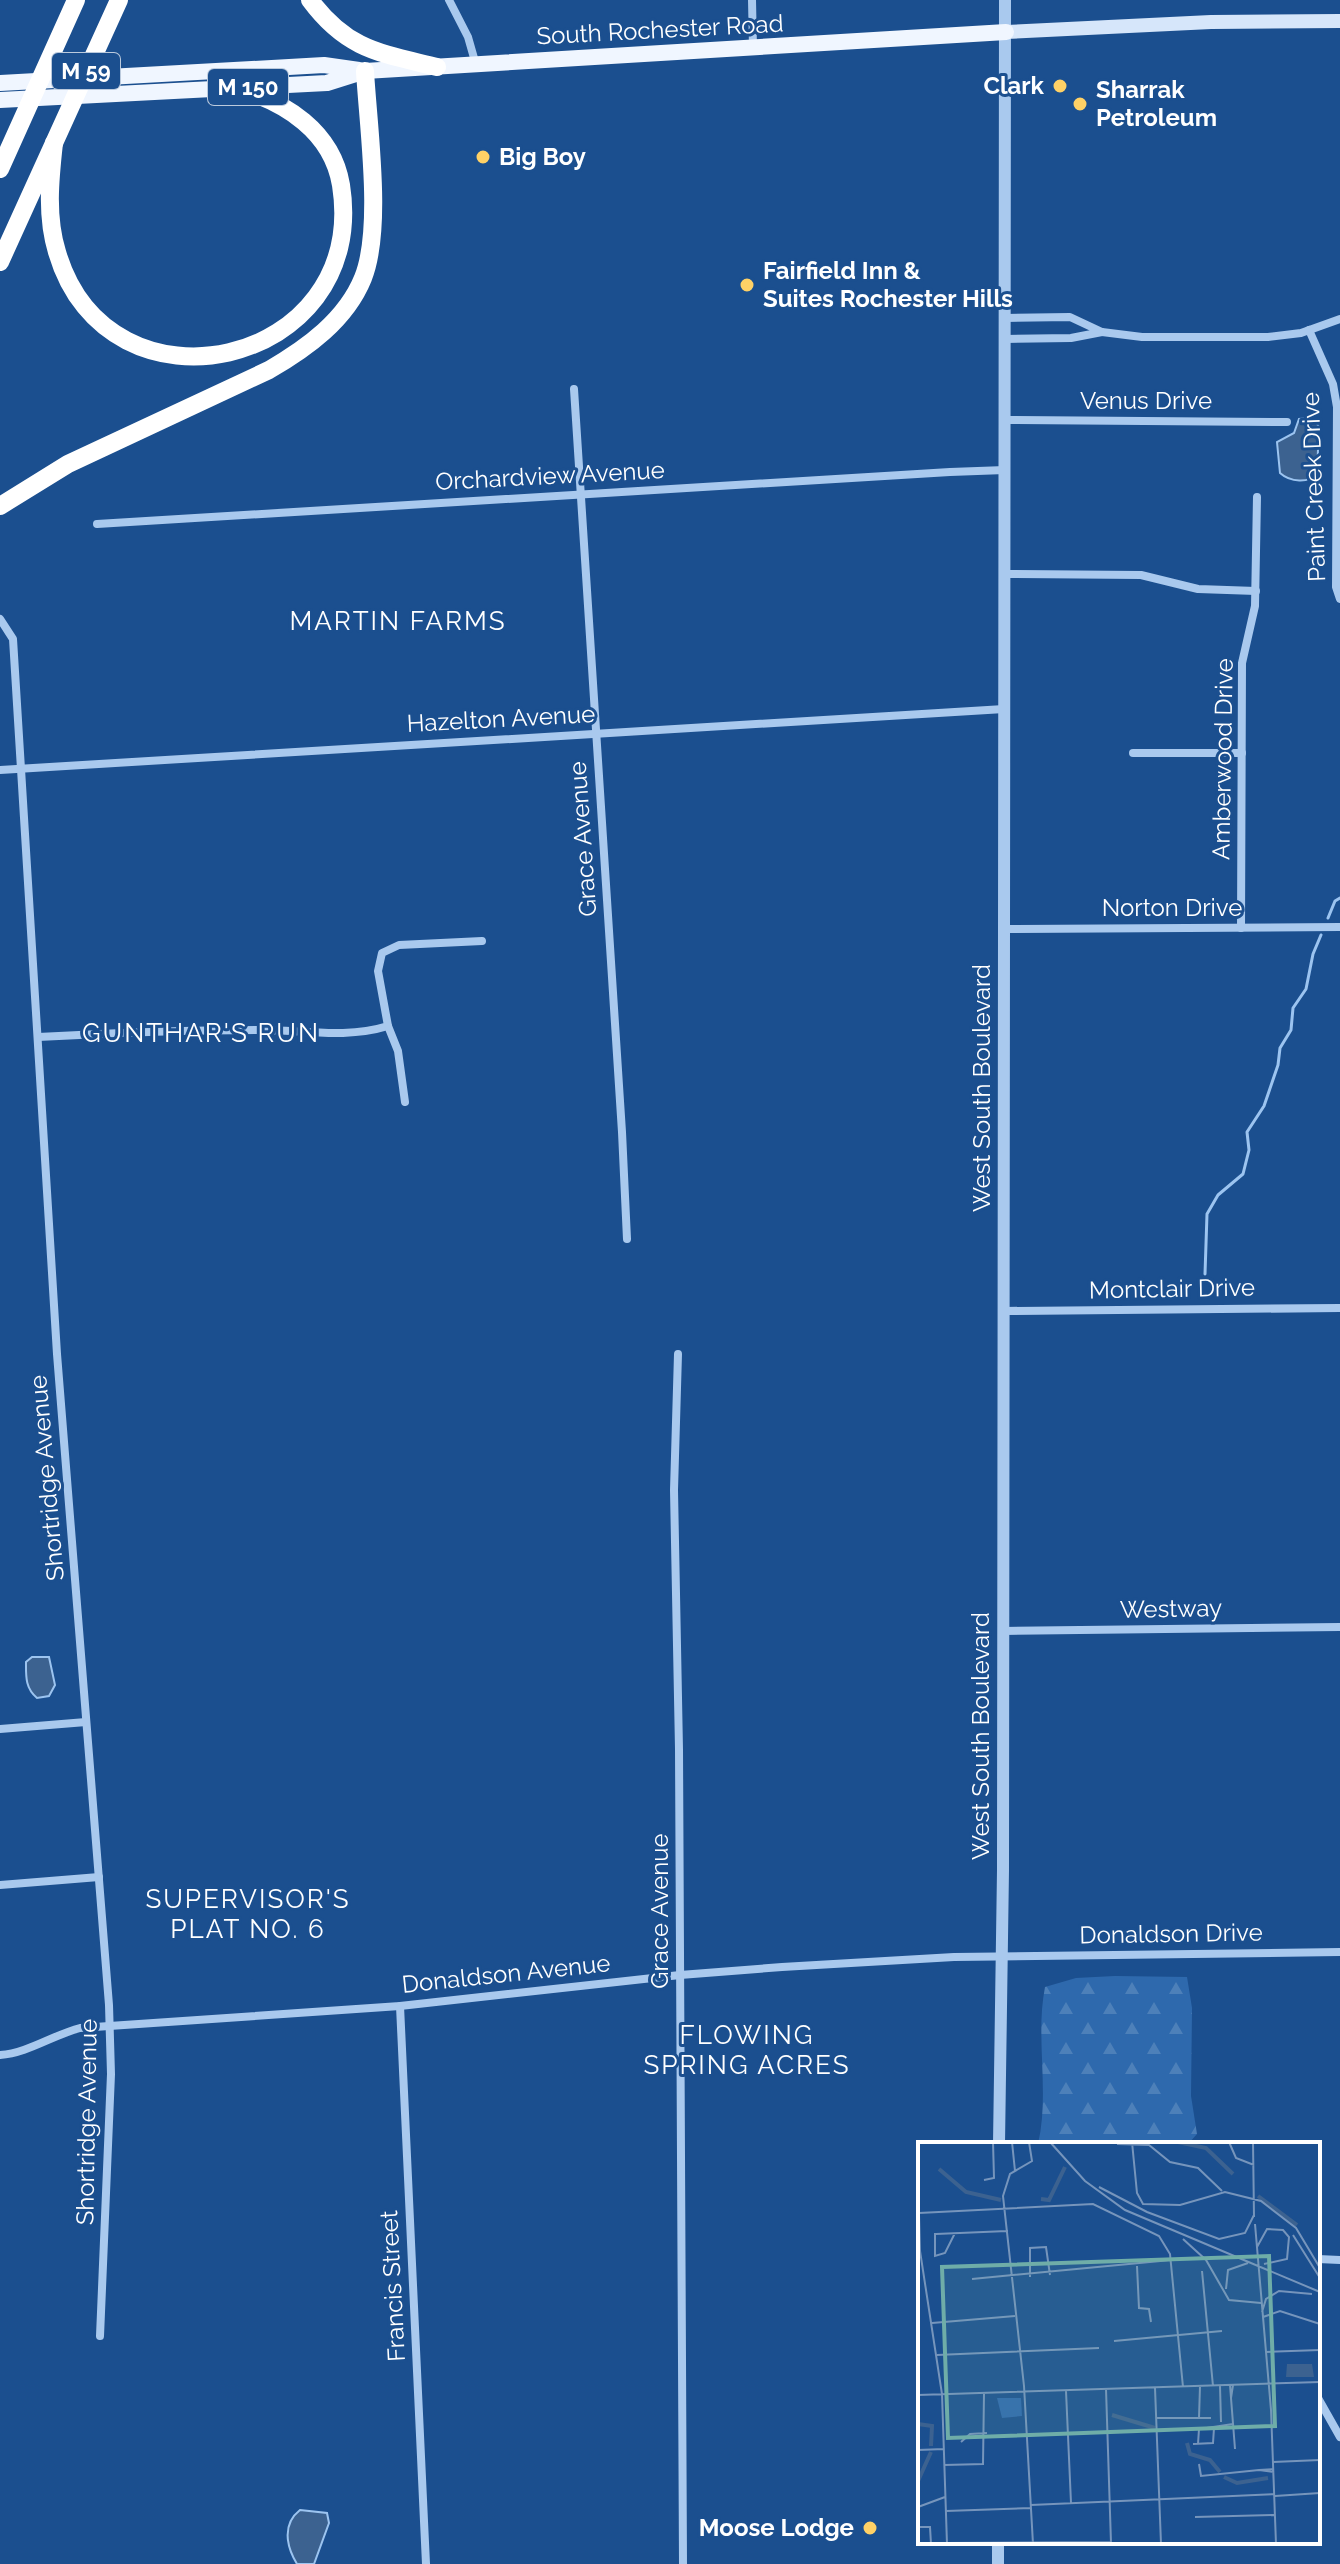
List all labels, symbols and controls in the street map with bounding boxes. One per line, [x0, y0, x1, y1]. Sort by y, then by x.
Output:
street label: South Rochester Road [536, 9, 784, 50]
road number: M 59 [52, 53, 120, 89]
road number: M 150 [208, 69, 288, 105]
place label: Clark [983, 71, 1045, 100]
place label: Sharrak Petroleum [1096, 75, 1217, 132]
marker: Clark [1051, 77, 1069, 95]
marker: Sharrak Petroleum [1071, 95, 1089, 113]
place label: Big Boy [499, 142, 586, 171]
marker: Big Boy [474, 148, 492, 166]
place label: Fairfield Inn & Suites Rochester Hills [763, 256, 1013, 313]
marker: Fairfield Inn & Suites Rochester Hills [738, 276, 756, 294]
street label: Venus Drive [1080, 386, 1212, 415]
street label: Paint Creek Drive [1296, 392, 1331, 582]
street label: Orchardview Avenue [435, 455, 665, 496]
district label: MARTIN FARMS [289, 606, 507, 636]
street label: Amberwood Drive [1206, 658, 1239, 860]
street label: Hazelton Avenue [406, 699, 596, 738]
street label: Grace Avenue [563, 761, 602, 918]
street label: Norton Drive [1102, 893, 1242, 922]
street label: West South Boulevard [967, 964, 996, 1212]
district label: GUNTHAR'S RUN [82, 1018, 320, 1048]
street label: Montclair Drive [1089, 1273, 1255, 1304]
street label: Shortridge Avenue [23, 1374, 70, 1582]
street label: Westway [1120, 1593, 1222, 1624]
street label: West South Boulevard [966, 1612, 995, 1860]
street label: Grace Avenue [645, 1833, 674, 1989]
district label: SUPERVISOR'S PLAT NO. 6 [145, 1884, 351, 1944]
street label: Donaldson Drive [1079, 1917, 1263, 1950]
street label: Donaldson Avenue [400, 1948, 612, 1999]
street label: Shortridge Avenue [70, 2019, 103, 2225]
district label: FLOWING SPRING ACRES [643, 2020, 851, 2080]
inset map [918, 2142, 1320, 2544]
street label: Francis Street [374, 2210, 411, 2362]
place label: Moose Lodge [699, 2513, 854, 2542]
marker: Moose Lodge [861, 2519, 879, 2537]

